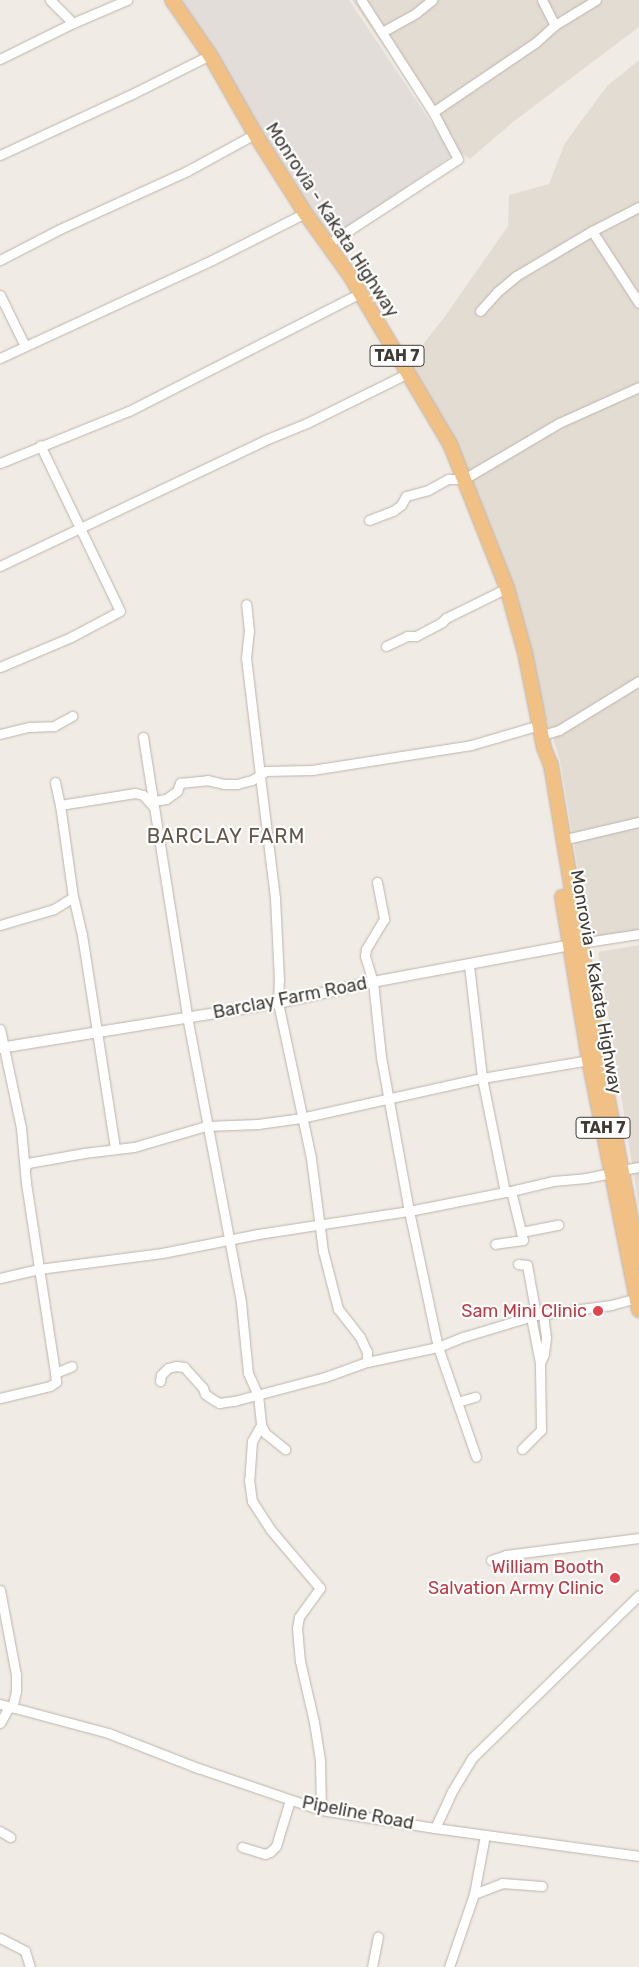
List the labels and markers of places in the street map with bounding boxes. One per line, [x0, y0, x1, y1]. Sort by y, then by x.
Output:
place label: Sam Mini Clinic [461, 1300, 587, 1322]
marker: Sam Mini Clinic [591, 1304, 605, 1318]
place label: William Booth Salvation Army Clinic [427, 1557, 604, 1600]
marker: William Booth Salvation Army Clinic [608, 1571, 622, 1585]

